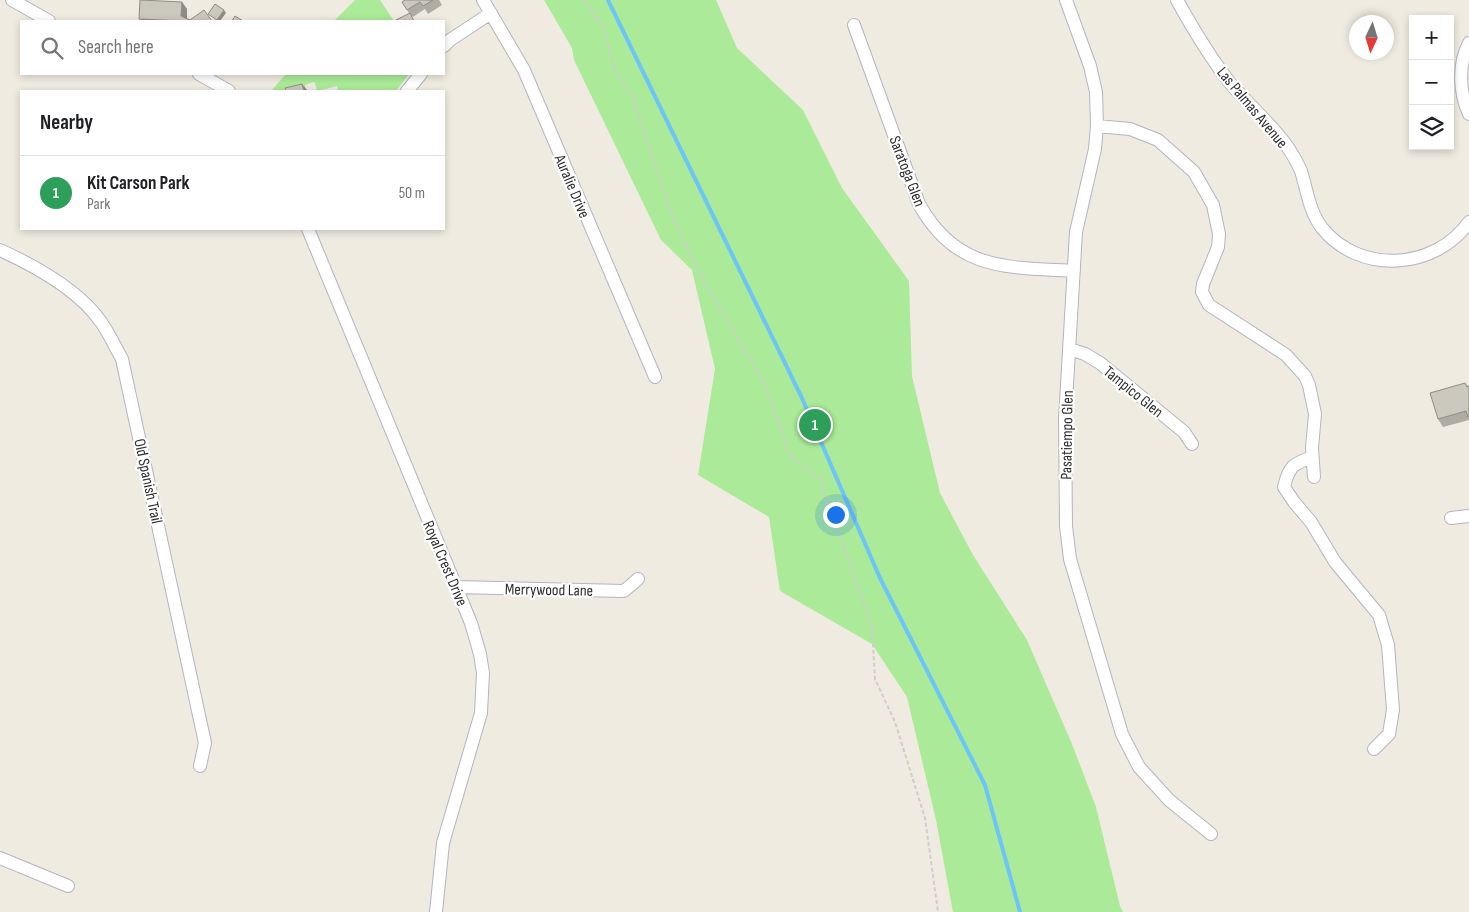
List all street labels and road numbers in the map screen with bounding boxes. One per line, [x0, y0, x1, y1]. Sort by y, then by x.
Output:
street label: Las Palmas Avenue [1212, 64, 1291, 152]
street label: Saratoga Glen [884, 134, 929, 209]
street label: Auralie Drive [549, 151, 593, 221]
street label: Tampico Glen [1099, 362, 1167, 422]
street label: Pasatiempo Glen [1057, 390, 1078, 480]
street label: Old Spanish Trail [129, 437, 166, 526]
street label: Royal Crest Drive [418, 518, 471, 609]
street label: Merrywood Lane [505, 580, 593, 601]

